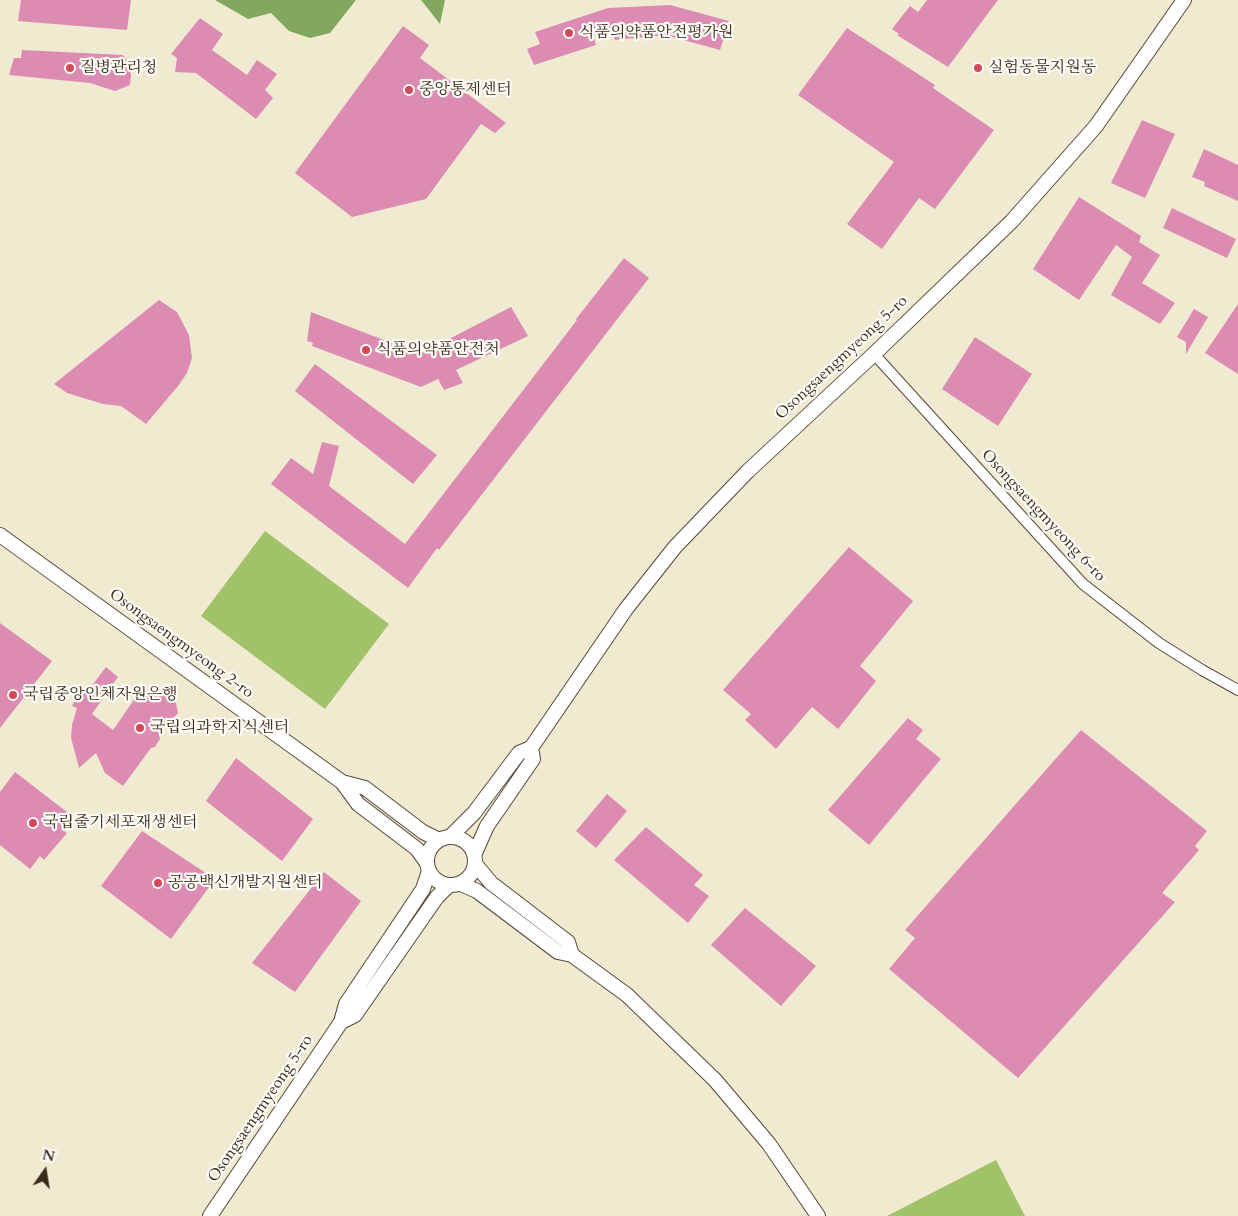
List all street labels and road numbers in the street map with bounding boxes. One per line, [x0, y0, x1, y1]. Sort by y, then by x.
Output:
street label: Osongsaengmyeong 5-ro [772, 292, 912, 424]
street label: Osongsaengmyeong 6-ro [977, 446, 1109, 586]
street label: Osongsaengmyeong 2-ro [105, 585, 257, 703]
street label: Osongsaengmyeong 5-ro [205, 1032, 317, 1186]

